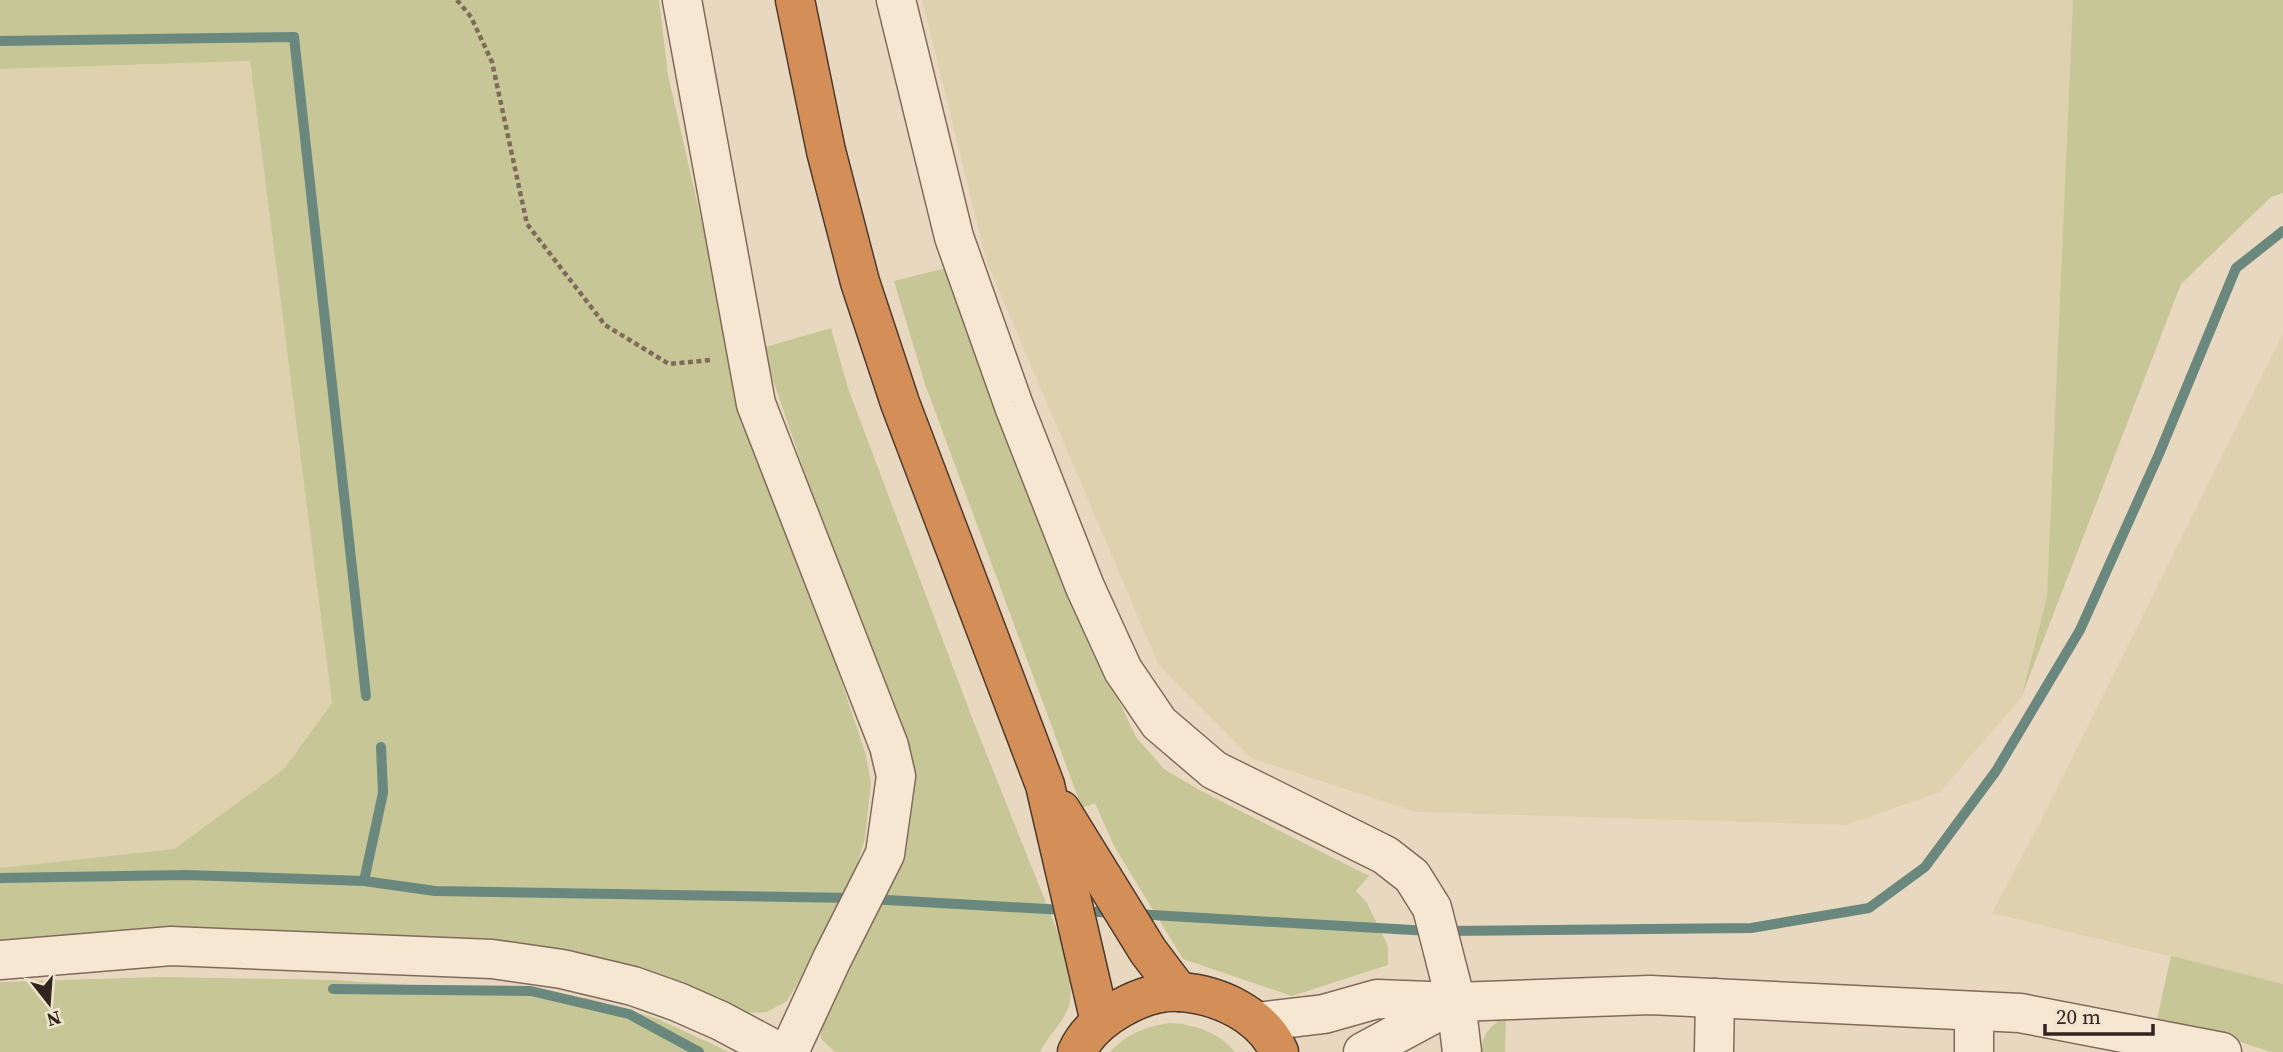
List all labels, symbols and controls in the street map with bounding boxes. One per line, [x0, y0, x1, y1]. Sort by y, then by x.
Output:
north arrow [14, 968, 84, 1038]
scale bar [2045, 992, 2154, 1036]
text: 20 m [2056, 1002, 2101, 1031]
text: N [43, 1005, 64, 1034]

